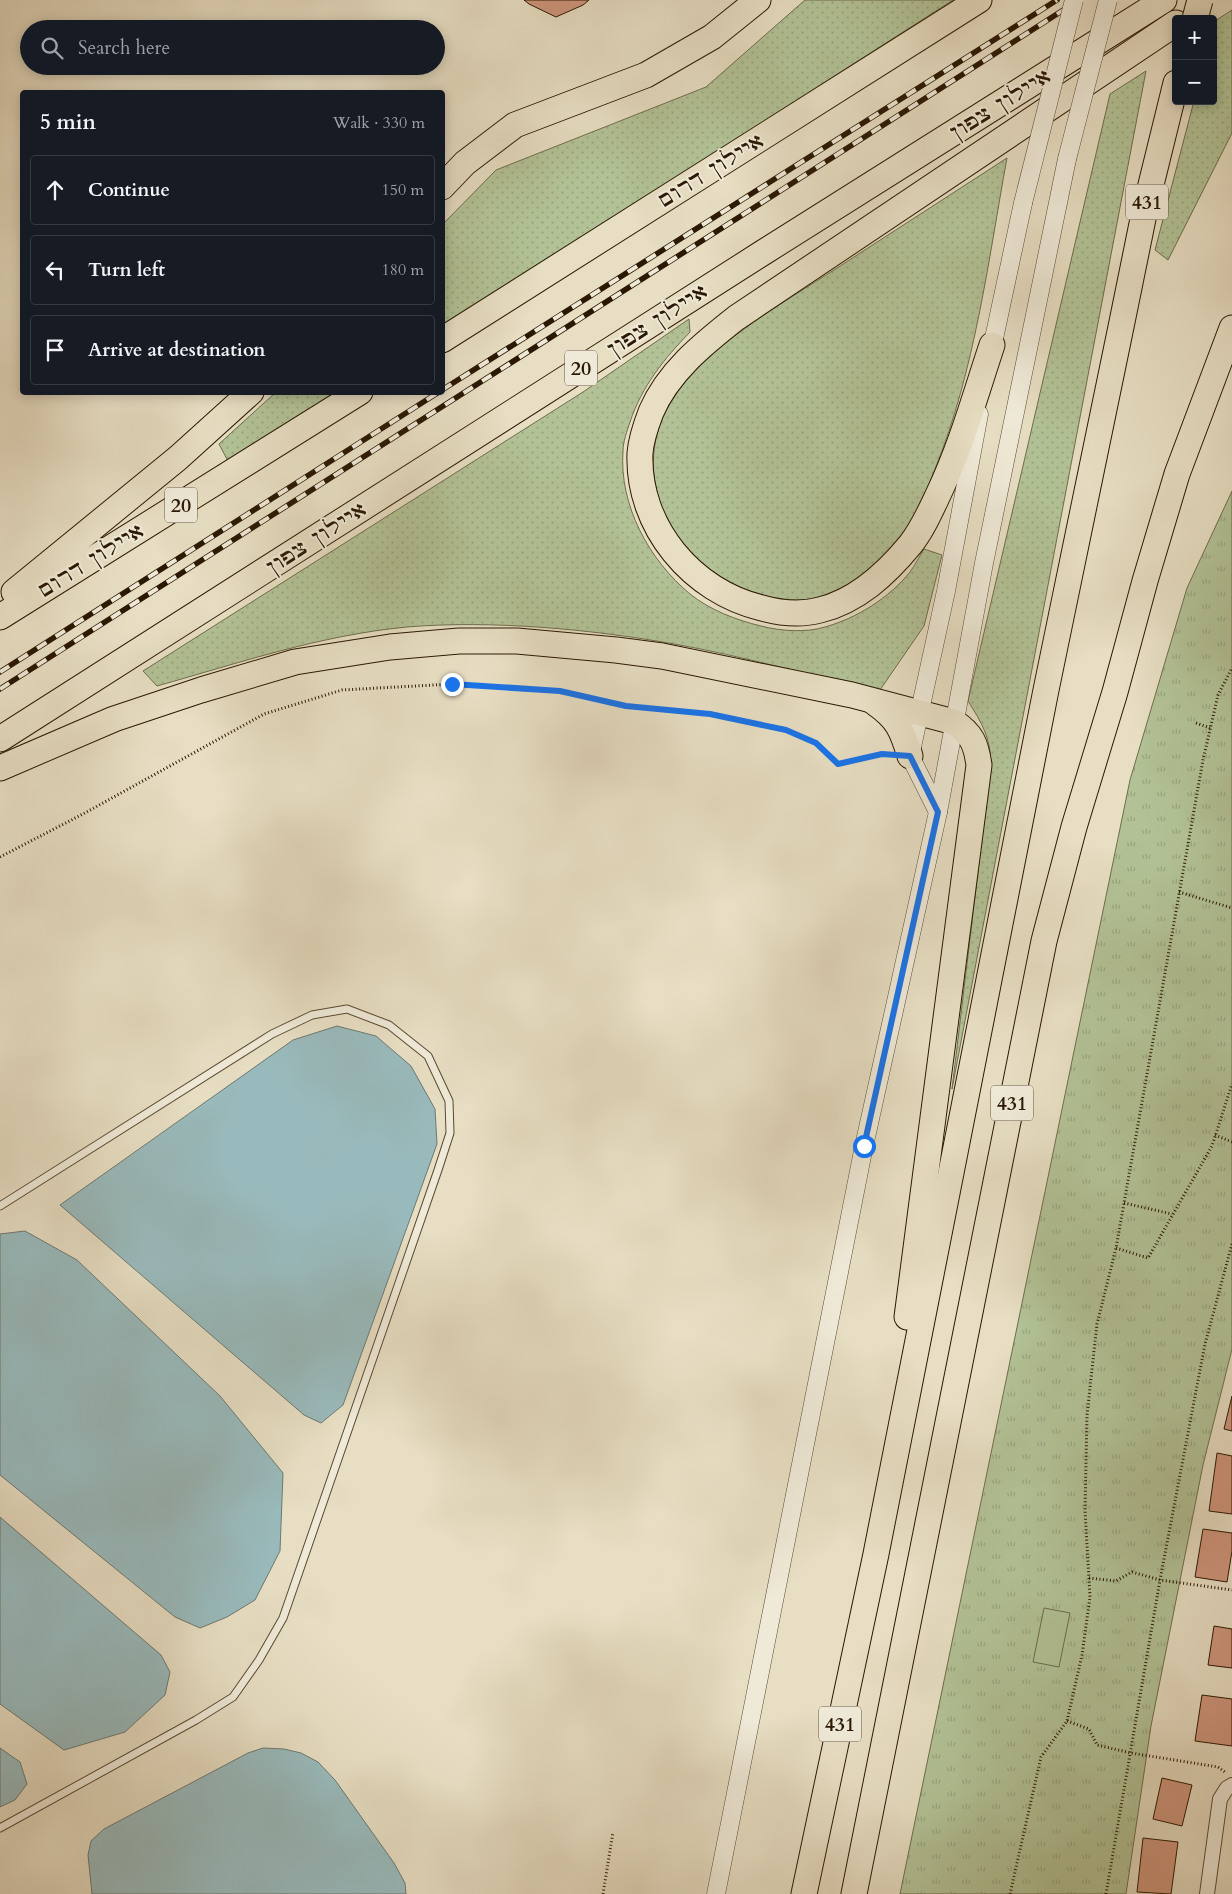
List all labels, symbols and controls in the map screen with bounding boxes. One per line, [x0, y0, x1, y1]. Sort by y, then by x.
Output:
map controls [1172, 15, 1217, 105]
button: + [1172, 15, 1217, 60]
search box [20, 20, 445, 75]
icon: search [38, 34, 66, 62]
text: Search here [78, 35, 170, 61]
button: − [1172, 60, 1217, 105]
street label: איילון צפון [944, 62, 1056, 147]
text: 5 min [40, 108, 96, 137]
text: Walk · 330 m [333, 112, 425, 134]
street label: איילון דרום [653, 127, 769, 214]
icon: ahead [41, 176, 69, 204]
text: Continue [88, 177, 170, 203]
text: 150 m [382, 179, 424, 201]
road number: 431 [1126, 184, 1168, 220]
icon: left [41, 256, 69, 284]
text: Turn left [88, 257, 165, 283]
text: 180 m [382, 259, 424, 281]
street label: איילון צפון [602, 277, 713, 364]
icon: arrive [41, 336, 69, 364]
text: Arrive at destination [88, 337, 265, 363]
road number: 20 [565, 350, 597, 386]
road number: 20 [165, 488, 197, 522]
street label: איילון צפון [261, 495, 372, 582]
street label: איילון דרום [33, 517, 149, 604]
route end [441, 673, 464, 696]
road number: 431 [991, 1086, 1033, 1120]
route start [853, 1135, 876, 1158]
road number: 431 [819, 1706, 861, 1742]

